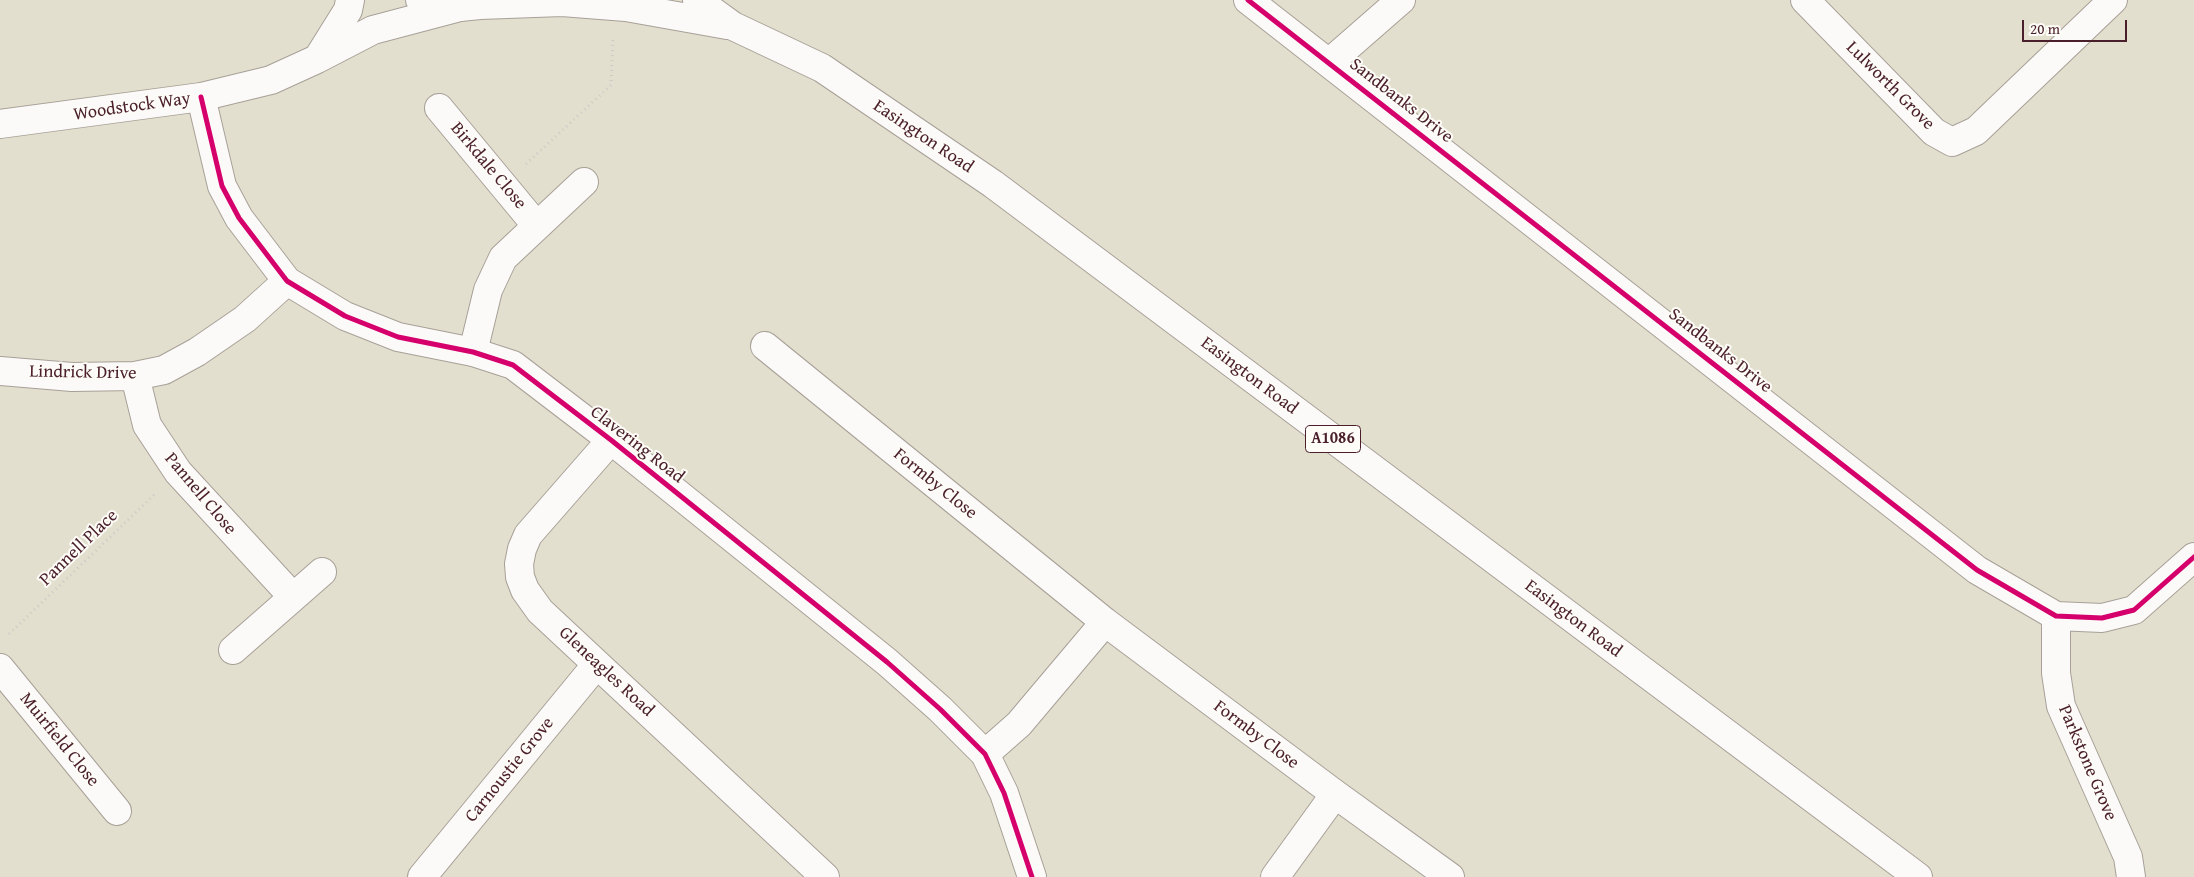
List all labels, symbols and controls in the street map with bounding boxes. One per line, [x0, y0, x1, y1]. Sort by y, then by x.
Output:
scale bar [2024, 10, 2129, 42]
text: 20 m [2030, 18, 2060, 39]
street label: Lulworth Grove [1841, 37, 1939, 135]
street label: Sandbanks Drive [1345, 54, 1457, 148]
street label: Woodstock Way [72, 88, 192, 126]
street label: Easington Road [869, 96, 977, 178]
street label: Birkdale Close [445, 118, 531, 214]
street label: Sandbanks Drive [1664, 304, 1776, 398]
street label: Easington Road [1196, 332, 1302, 420]
street label: Lindrick Drive [29, 361, 137, 385]
street label: Clavering Road [586, 402, 688, 488]
road number: A1086 [1306, 426, 1360, 452]
street label: Formby Close [889, 444, 981, 524]
street label: Pannell Close [159, 449, 241, 539]
street label: Pannell Place [35, 505, 123, 591]
street label: Easington Road [1520, 575, 1626, 663]
street label: Gleneagles Road [554, 622, 658, 722]
street label: Muirfield Close [15, 689, 103, 791]
street label: Formby Close [1209, 696, 1303, 774]
street label: Parkstone Grove [2053, 702, 2121, 824]
street label: Carnoustie Grove [461, 713, 559, 827]

